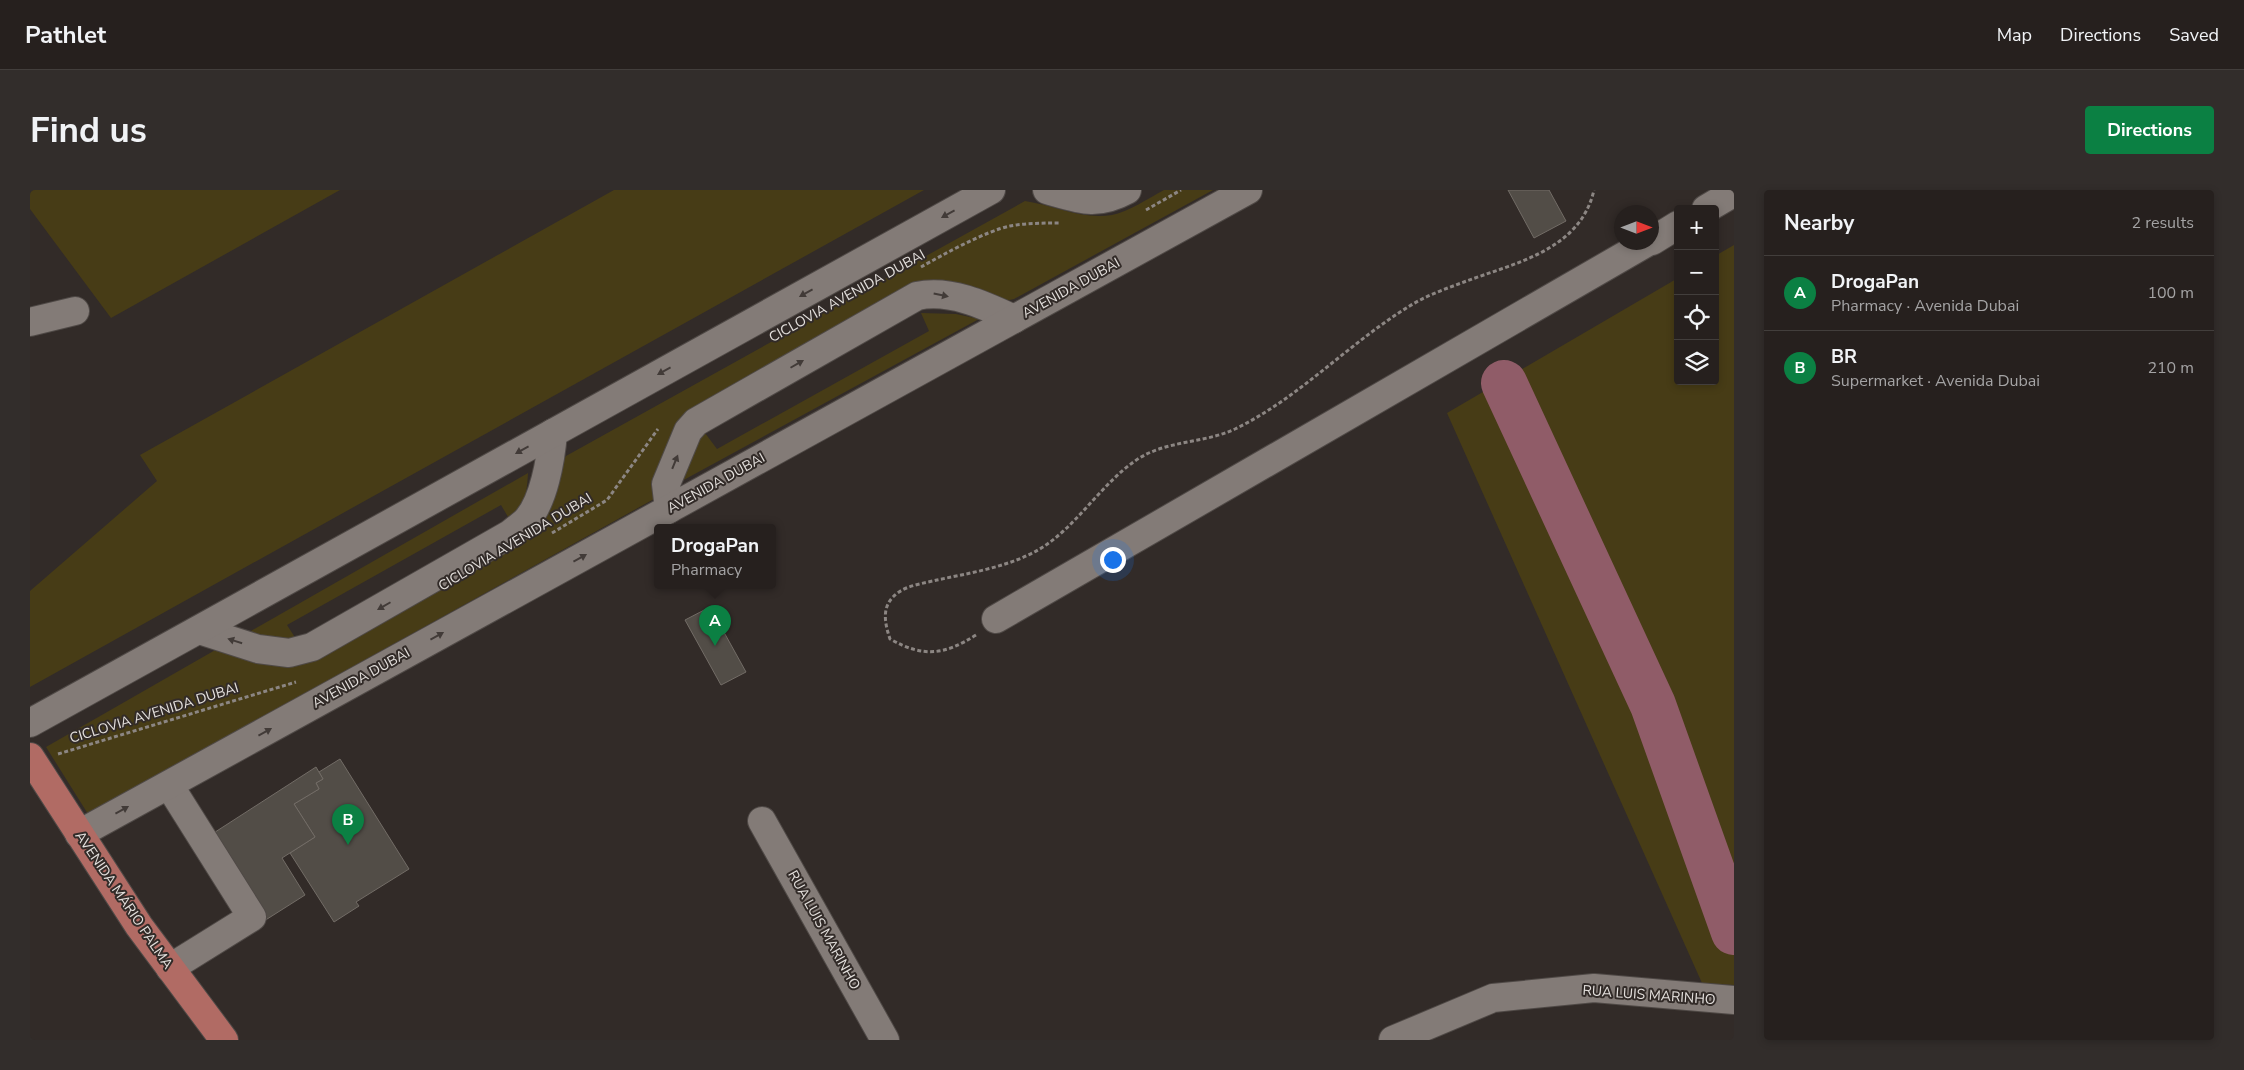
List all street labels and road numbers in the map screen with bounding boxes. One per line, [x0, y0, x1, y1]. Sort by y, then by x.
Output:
street label: CICLOVIA AVENIDA DUBAI [765, 245, 929, 347]
street label: AVENIDA DUBAI [1019, 253, 1123, 323]
street label: AVENIDA DUBAI [664, 448, 768, 518]
street label: CICLOVIA AVENIDA DUBAI [435, 489, 595, 595]
street label: AVENIDA DUBAI [309, 643, 413, 713]
street label: CICLOVIA AVENIDA DUBAI [67, 678, 241, 748]
street label: AVENIDA MÁRIO PALMA [71, 827, 177, 973]
street label: RUA LUIS MARINHO [783, 867, 865, 993]
street label: RUA LUIS MARINHO [1582, 981, 1716, 1009]

